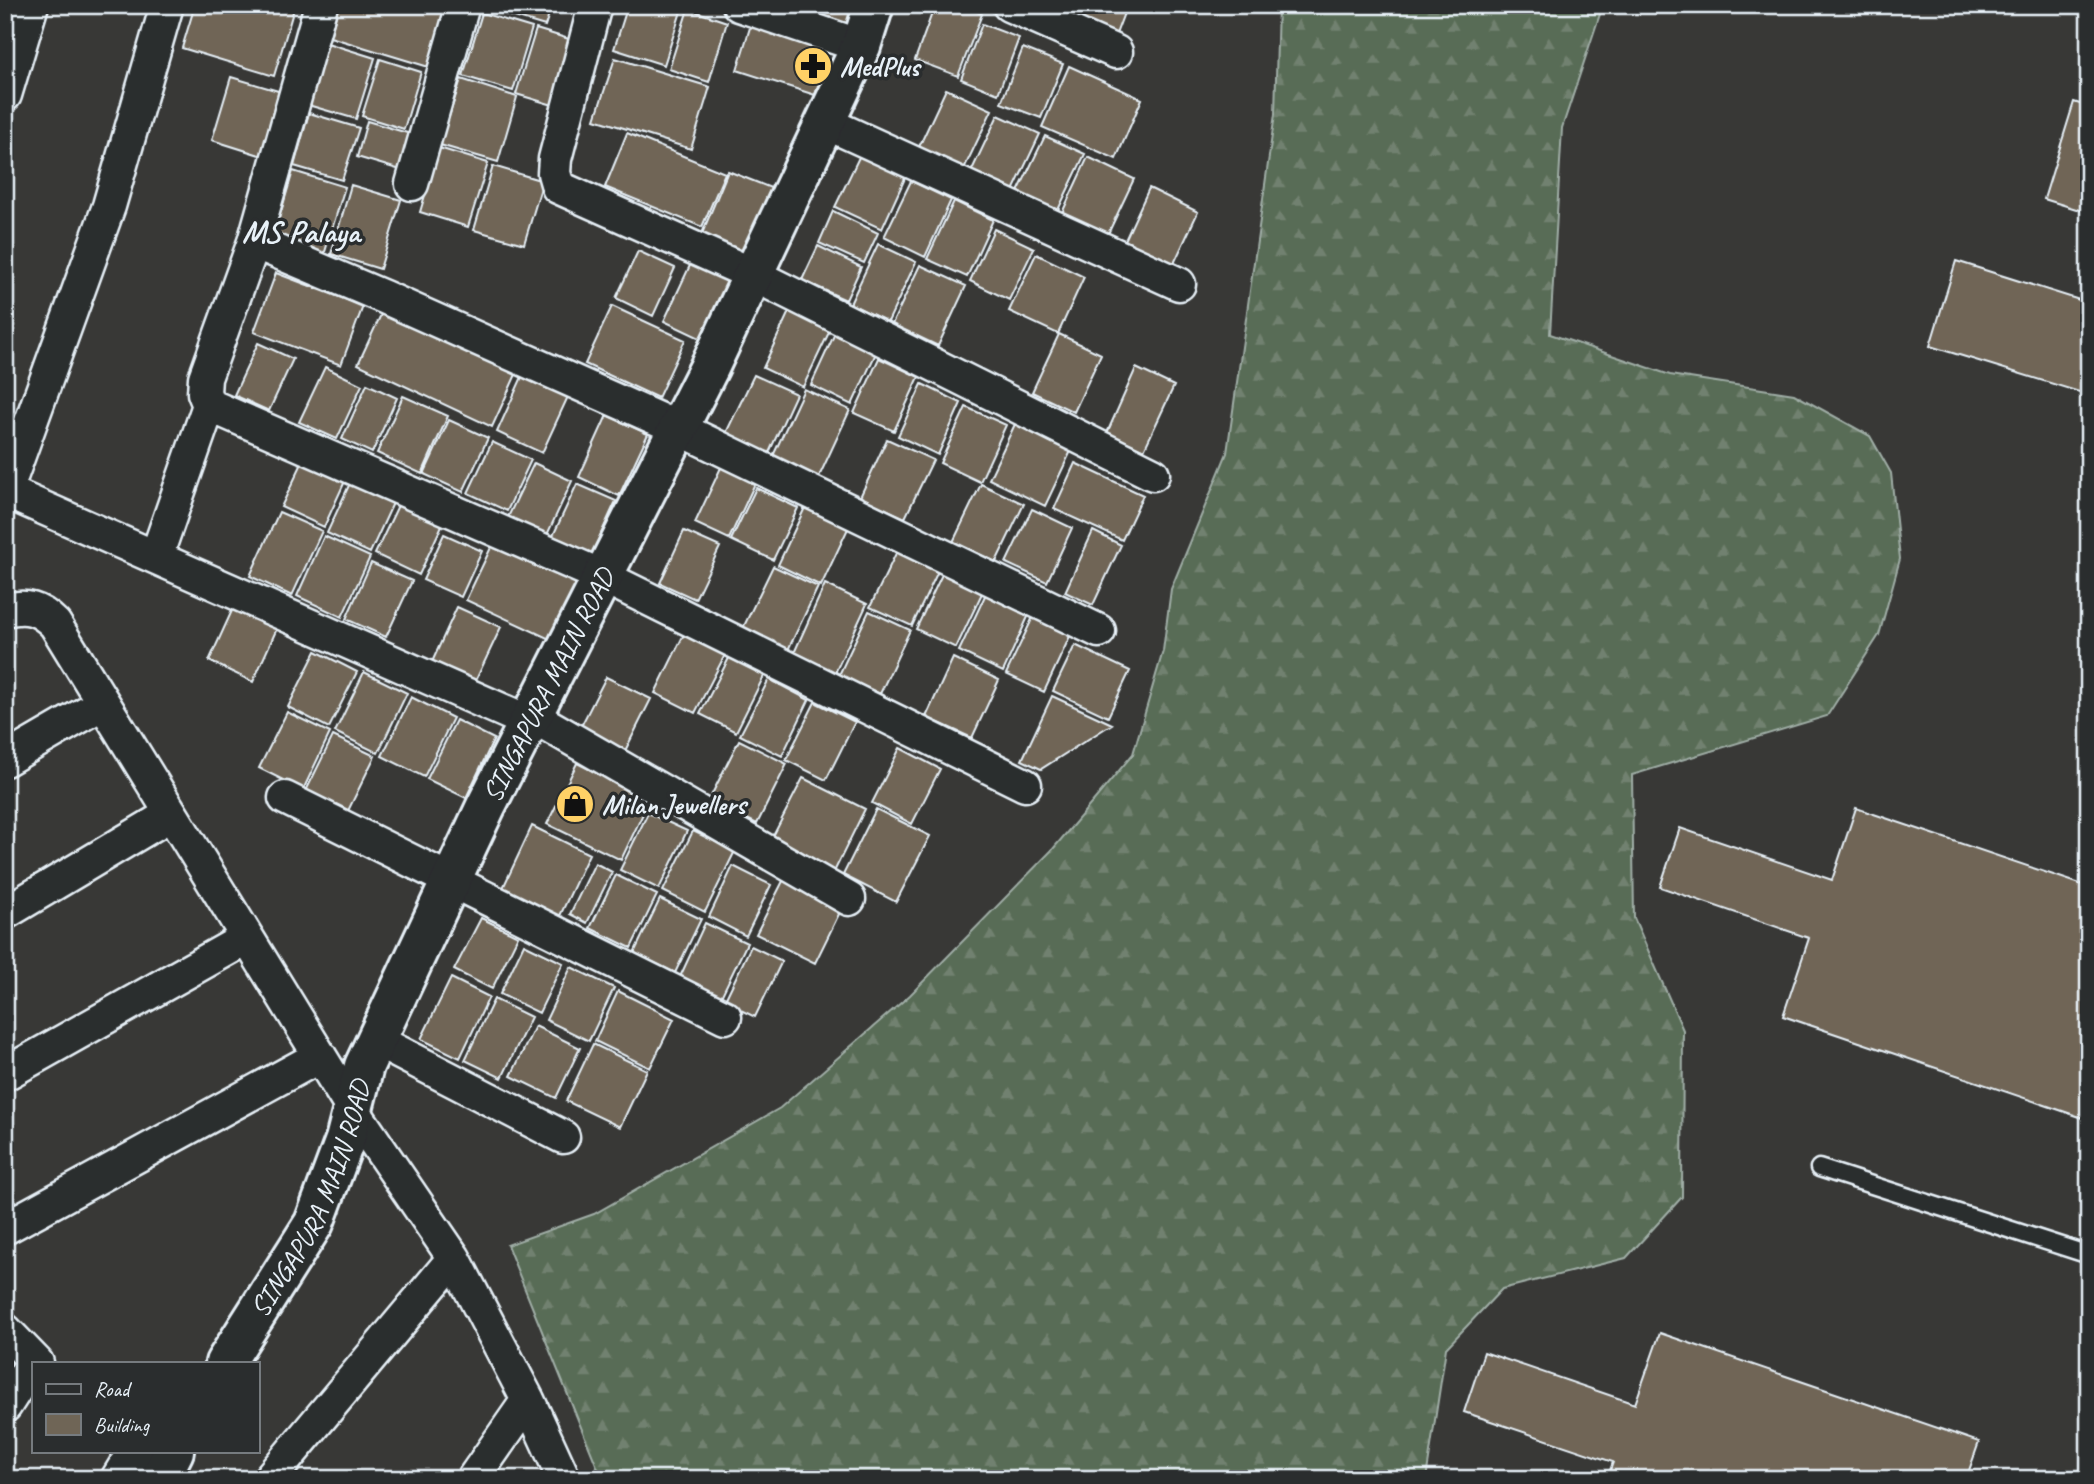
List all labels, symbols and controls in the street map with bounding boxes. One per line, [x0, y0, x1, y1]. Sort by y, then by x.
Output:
pharmacy icon: MedPlus [792, 45, 834, 87]
place label: MedPlus [840, 49, 923, 84]
district label: MS Palaya [242, 211, 363, 252]
street label: SINGAPURA MAIN ROAD [474, 560, 623, 807]
shop icon: Milan Jewellers [554, 783, 596, 825]
place label: Milan Jewellers [602, 787, 749, 822]
street label: SINGAPURA MAIN ROAD [242, 1074, 378, 1323]
legend [32, 1362, 259, 1452]
text: Road [94, 1376, 133, 1402]
text: Building [94, 1412, 151, 1438]

